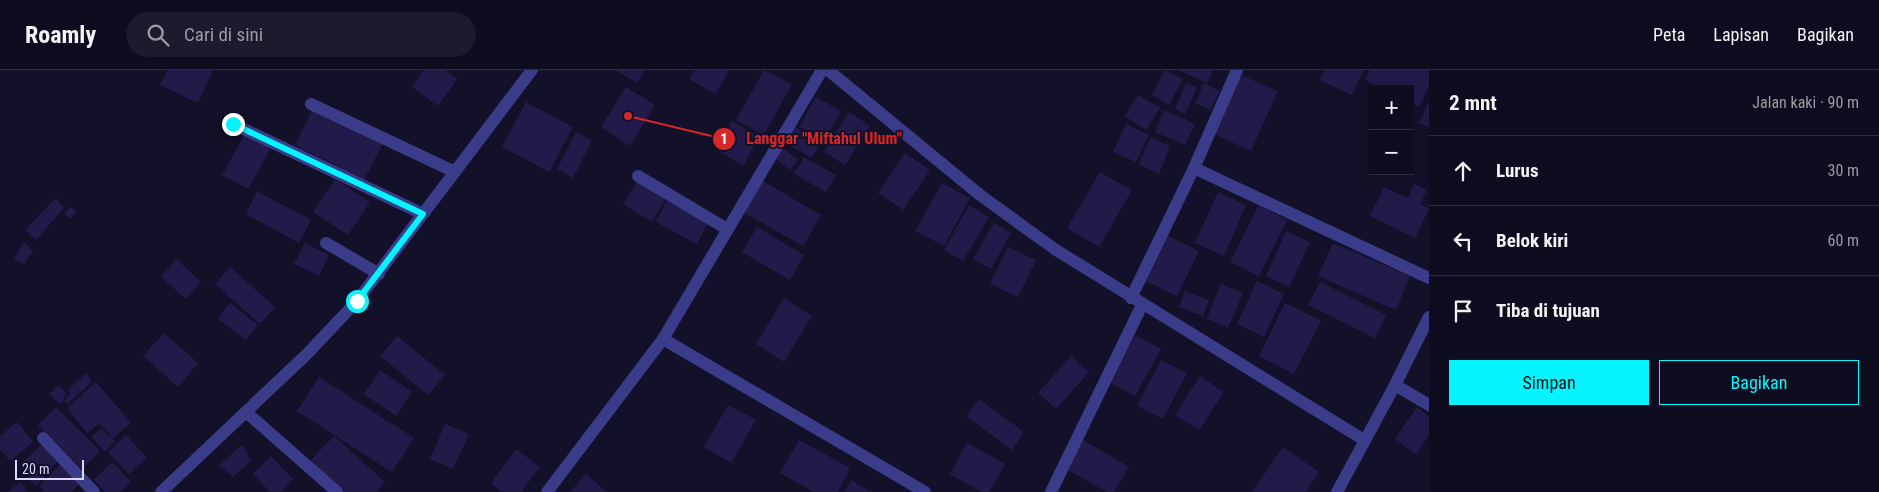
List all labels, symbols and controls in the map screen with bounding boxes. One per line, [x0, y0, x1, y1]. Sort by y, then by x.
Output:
search box [126, 12, 476, 57]
text: Roamly [25, 21, 96, 49]
icon: search [144, 21, 172, 49]
text: Cari di sini [184, 23, 263, 46]
text: Peta [1653, 24, 1685, 45]
text: Lapisan [1713, 24, 1769, 45]
text: Bagikan [1797, 24, 1854, 45]
map controls [1369, 85, 1414, 175]
button: + [1369, 85, 1414, 130]
text: 2 mnt [1449, 91, 1497, 115]
text: Jalan kaki · 90 m [1752, 93, 1859, 112]
route end [222, 113, 245, 136]
callout: Langgar "Miftahul Ulum" [711, 123, 912, 154]
text: Langgar "Miftahul Ulum" [746, 129, 902, 148]
text: 1 [720, 130, 728, 148]
button: − [1369, 130, 1414, 175]
icon: ahead [1449, 157, 1477, 185]
text: Lurus [1496, 159, 1539, 182]
text: 30 m [1827, 161, 1859, 180]
icon: left [1449, 227, 1477, 255]
text: Belok kiri [1496, 229, 1568, 252]
text: 60 m [1827, 231, 1859, 250]
route start [346, 290, 369, 313]
icon: arrive [1449, 297, 1477, 325]
text: Tiba di tujuan [1496, 299, 1600, 322]
button: Simpan [1449, 360, 1649, 405]
button: Bagikan [1659, 360, 1859, 405]
scale bar [15, 457, 84, 480]
text: 20 m [22, 461, 50, 477]

